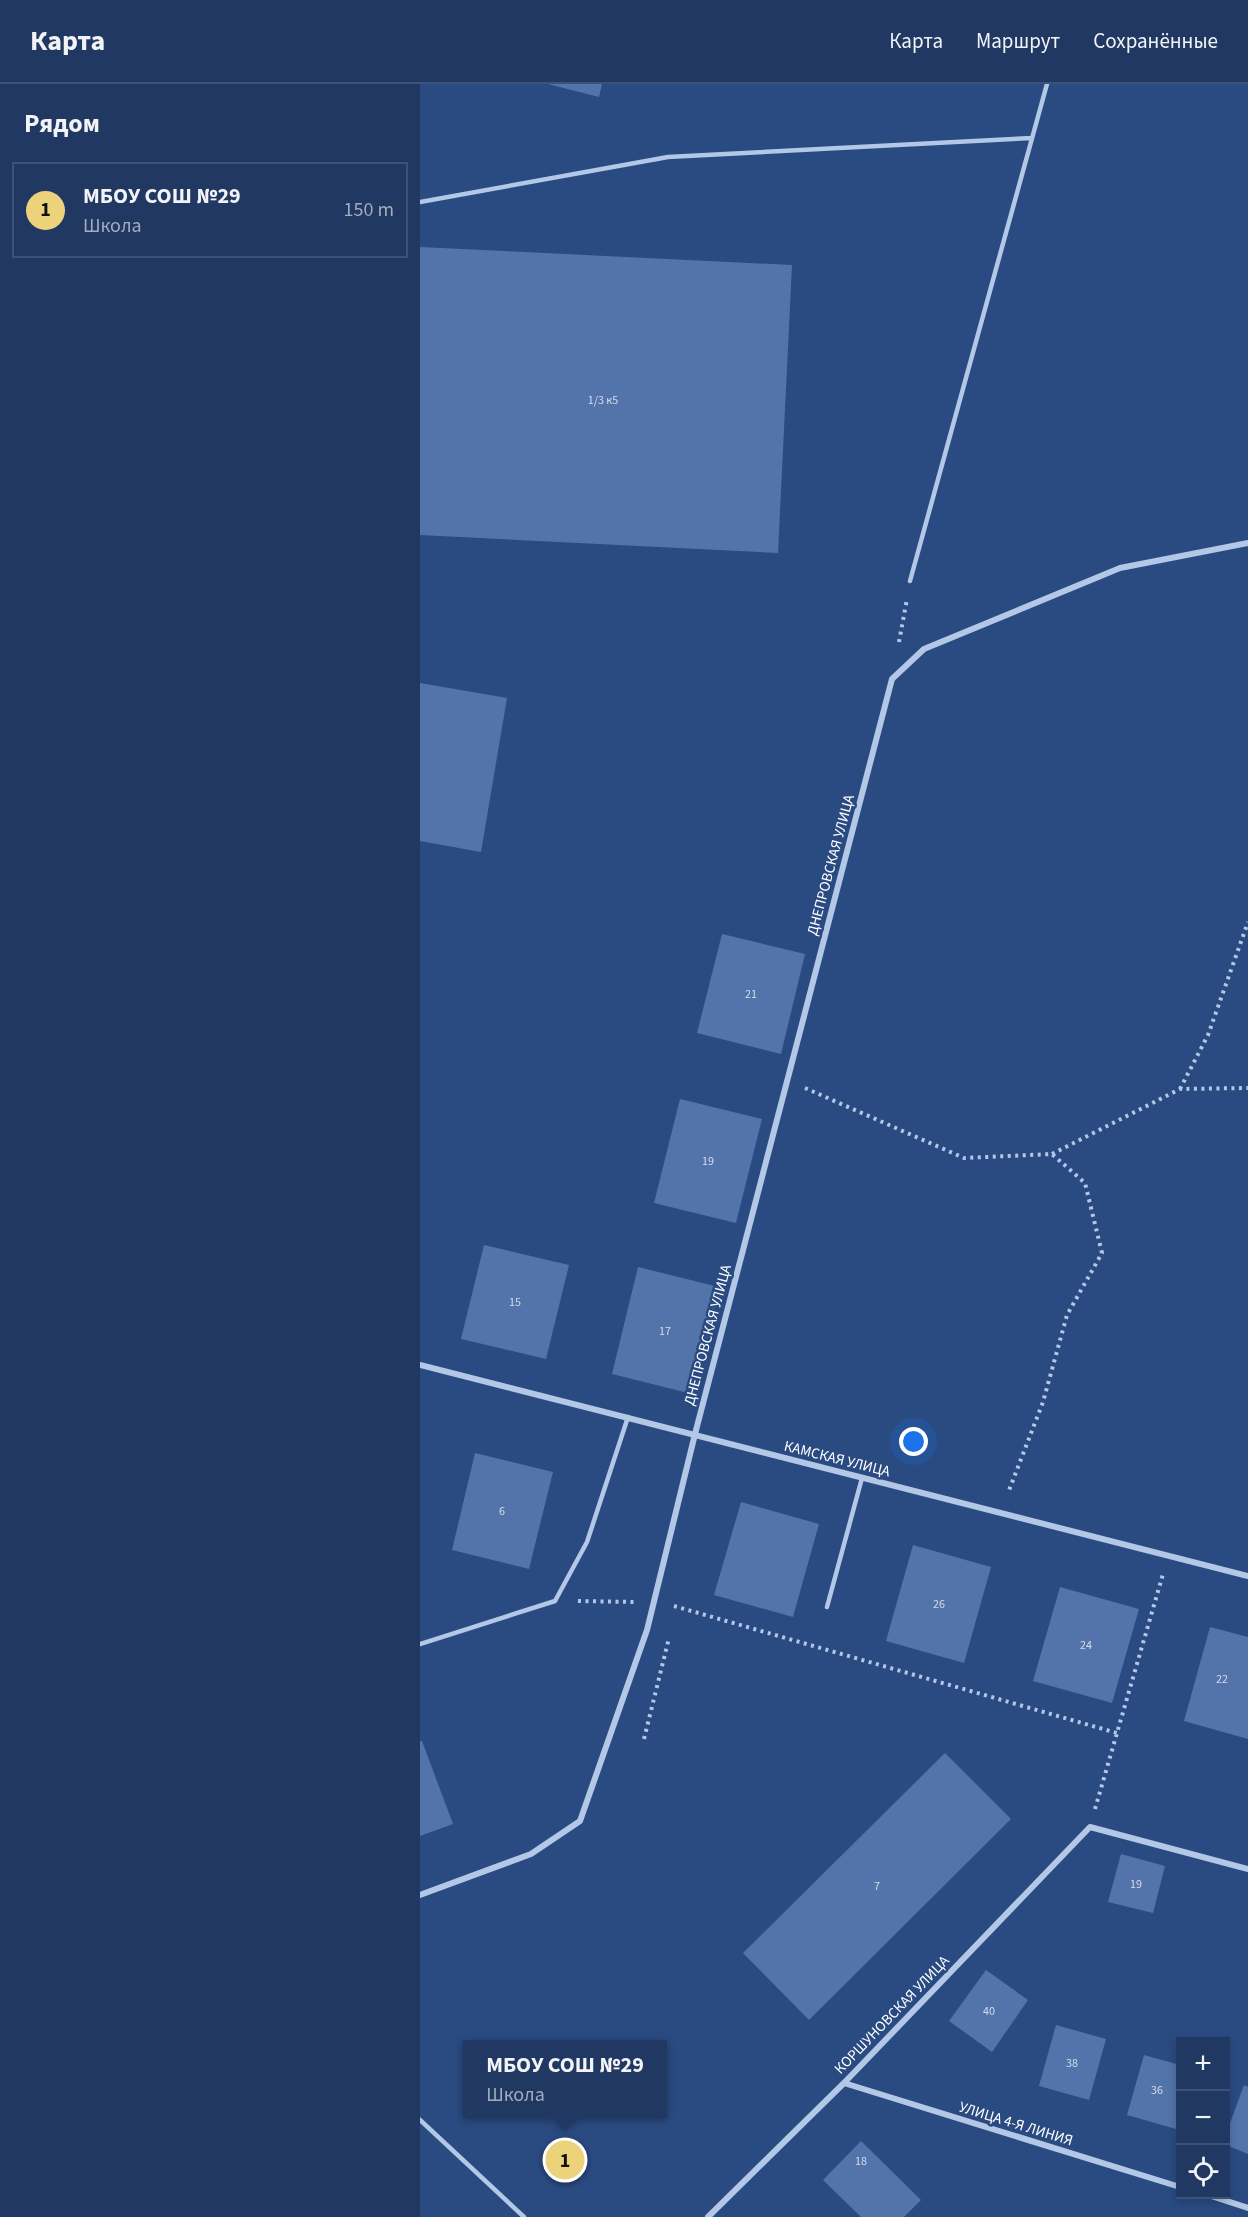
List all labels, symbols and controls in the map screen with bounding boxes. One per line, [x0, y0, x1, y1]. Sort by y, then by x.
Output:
text: Карта [30, 21, 105, 61]
text: Карта [889, 26, 943, 56]
text: Маршрут [976, 26, 1060, 56]
text: Сохранённые [1093, 26, 1218, 56]
text: Рядом [24, 105, 100, 142]
text: МБОУ СОШ №29 [83, 180, 241, 212]
text: 1 [40, 196, 51, 224]
text: 150 m [344, 196, 394, 224]
text: Школа [83, 212, 142, 240]
house number: 1/3 к5 [588, 392, 618, 409]
street label: ДНЕПРОВСКАЯ УЛИЦА [802, 791, 860, 938]
house number: 21 [745, 986, 757, 1003]
house number: 19 [702, 1153, 714, 1170]
street label: ДНЕПРОВСКАЯ УЛИЦА [679, 1261, 737, 1408]
house number: 15 [509, 1294, 521, 1311]
house number: 17 [659, 1323, 671, 1340]
your location [899, 1427, 928, 1456]
street label: КАМСКАЯ УЛИЦА [782, 1436, 893, 1483]
house number: 6 [499, 1503, 505, 1520]
house number: 26 [933, 1596, 945, 1613]
house number: 24 [1080, 1637, 1092, 1654]
house number: 22 [1216, 1671, 1228, 1688]
house number: 19 [1130, 1876, 1142, 1893]
house number: 7 [874, 1878, 880, 1895]
street label: КОРШУНОВСКАЯ УЛИЦА [830, 1950, 955, 2079]
house number: 40 [983, 2003, 995, 2020]
map controls [1176, 2037, 1230, 2199]
button: + [1176, 2037, 1230, 2091]
popup [463, 2040, 667, 2118]
text: МБОУ СОШ №29 [486, 2049, 644, 2081]
house number: 38 [1066, 2055, 1078, 2072]
text: Школа [486, 2081, 545, 2109]
house number: 36 [1151, 2082, 1163, 2099]
button: − [1176, 2091, 1230, 2145]
street label: УЛИЦА 4-Я ЛИНИЯ [956, 2097, 1076, 2151]
pin: 1 [546, 2138, 584, 2182]
button: locate [1176, 2145, 1230, 2199]
house number: 18 [855, 2153, 867, 2170]

